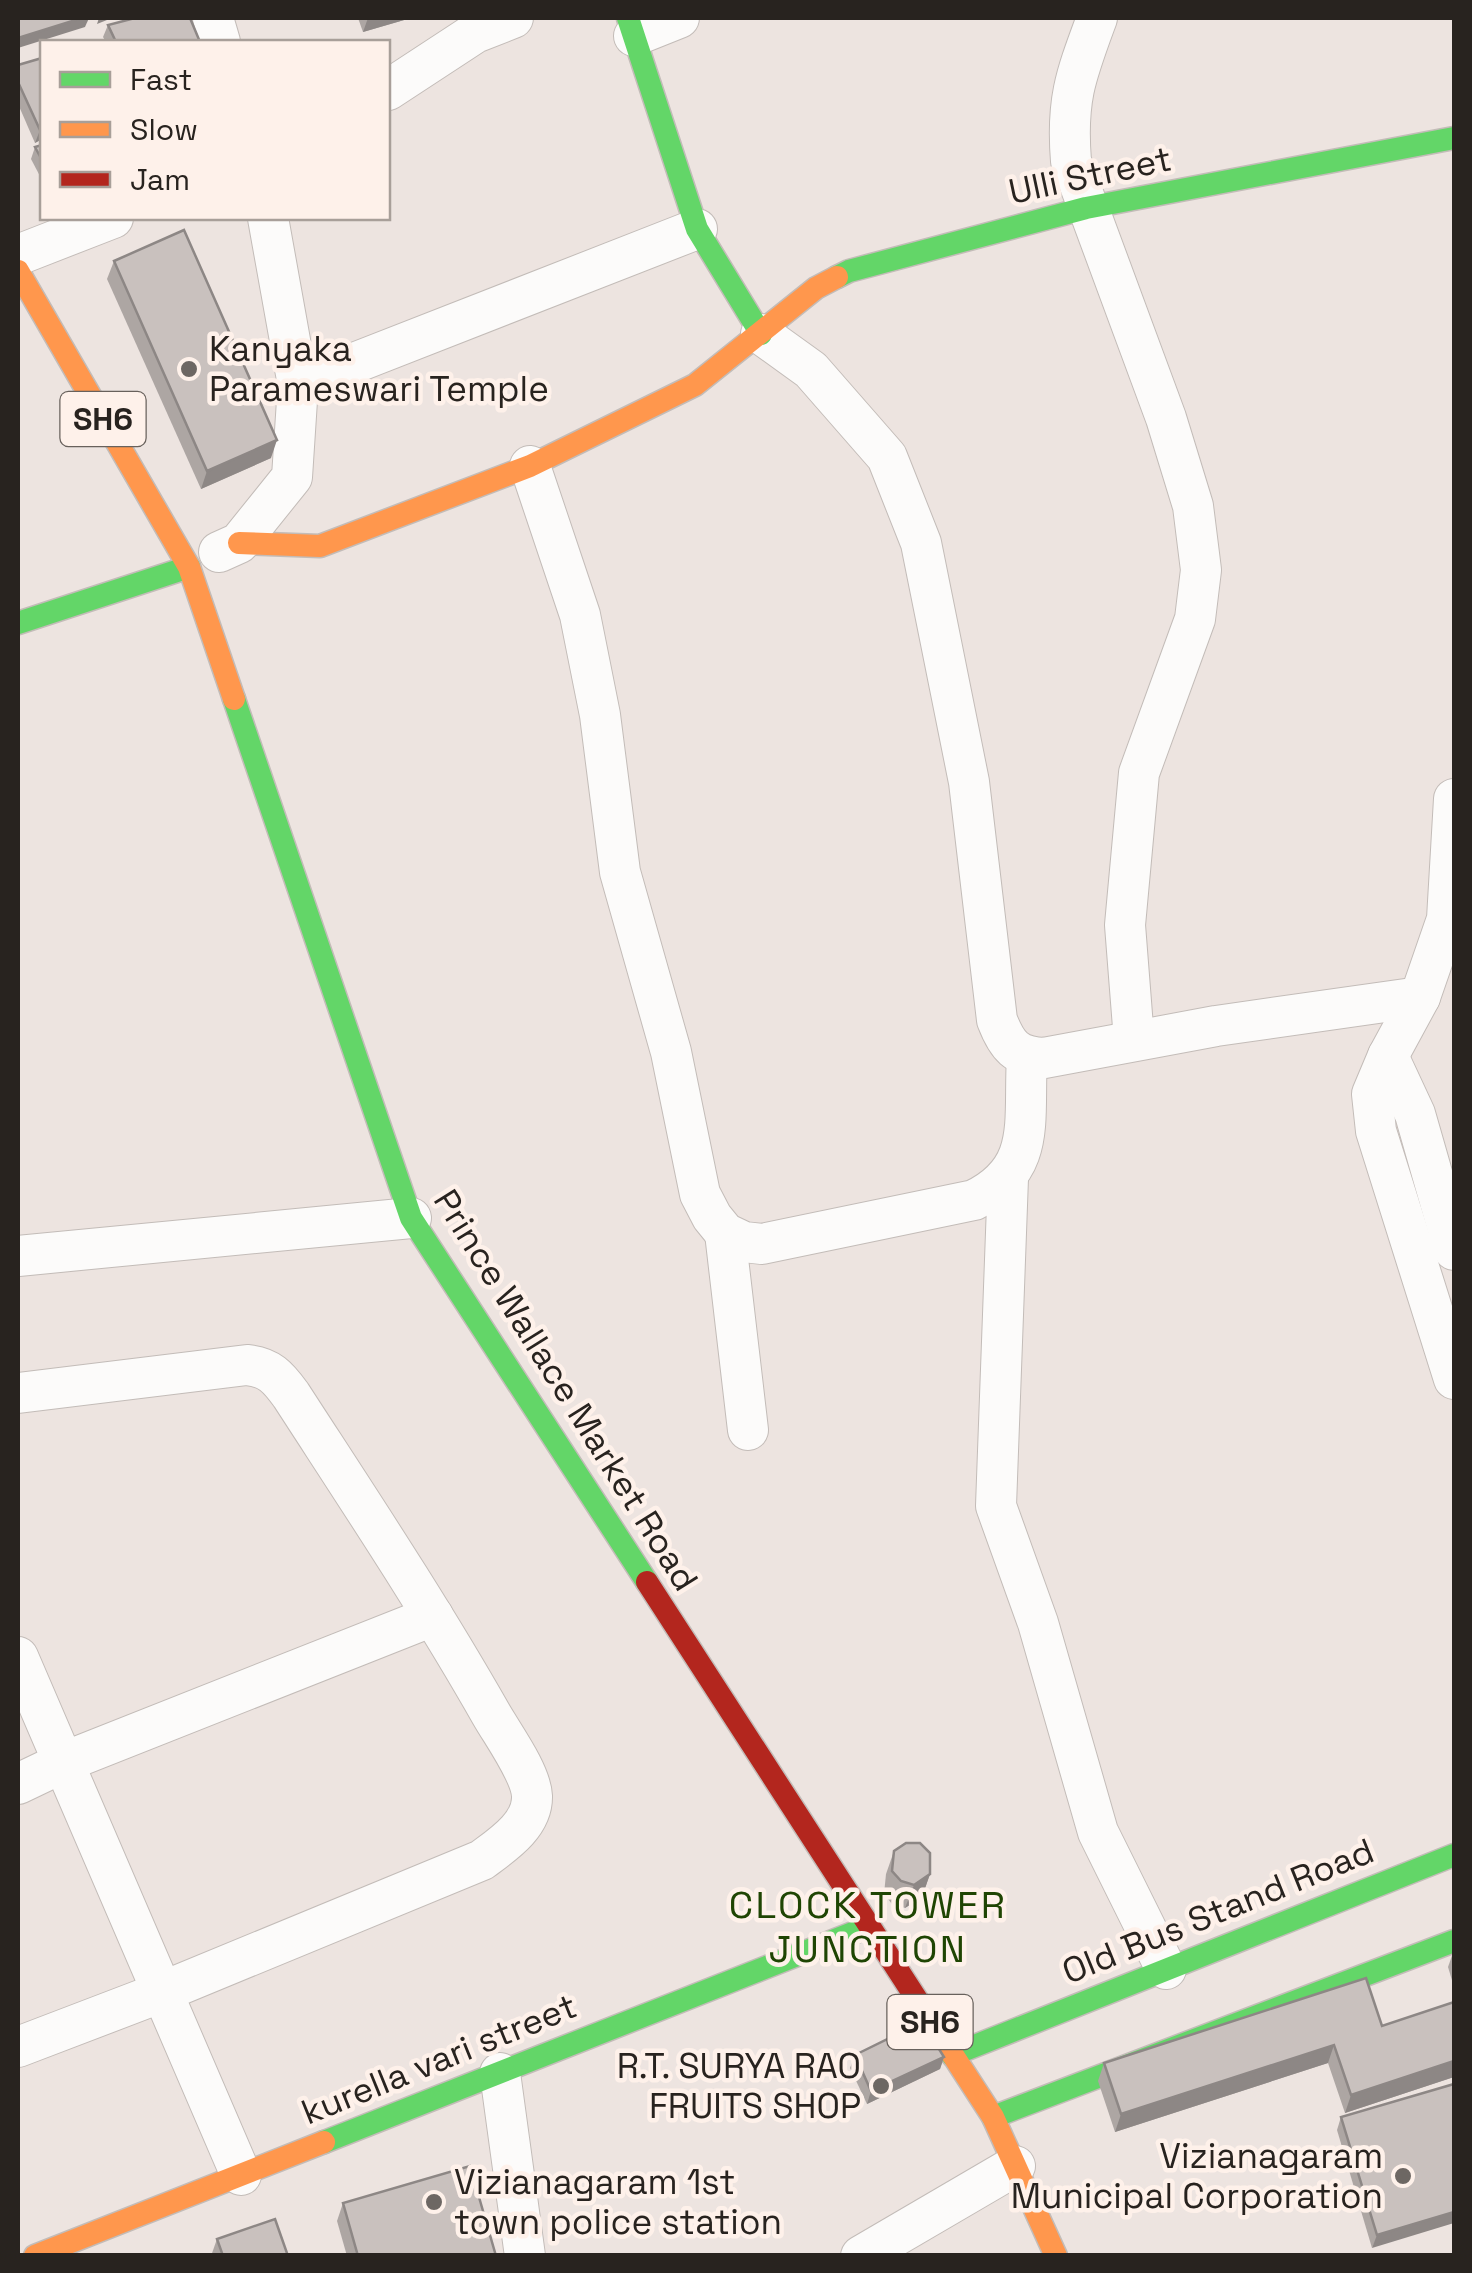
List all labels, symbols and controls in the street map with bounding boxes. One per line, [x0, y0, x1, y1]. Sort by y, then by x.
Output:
legend [40, 40, 390, 220]
text: Fast [130, 60, 192, 99]
text: Slow [130, 110, 198, 149]
street label: Ulli Street [1005, 136, 1175, 214]
text: Jam [130, 160, 190, 199]
place label: Kanyaka Parameswari Temple [209, 327, 549, 411]
marker: Kanyaka Parameswari Temple [178, 358, 200, 380]
road number: SH6 [61, 392, 146, 446]
street label: Prince Wallace Market Road [424, 1181, 708, 1599]
street label: Old Bus Stand Road [1056, 1828, 1380, 1994]
district label: CLOCK TOWER JUNCTION [729, 1881, 1007, 1973]
street label: kurella vari street [295, 1984, 583, 2134]
road number: SH6 [888, 1995, 972, 2049]
place label: R.T. SURYA RAO FRUITS SHOP [617, 2044, 861, 2128]
marker: R.T. SURYA RAO FRUITS SHOP [870, 2075, 892, 2097]
place label: Vizianagaram Municipal Corporation [1011, 2134, 1383, 2218]
place label: Vizianagaram 1st town police station [454, 2160, 782, 2244]
marker: Vizianagaram Municipal Corporation [1392, 2165, 1414, 2187]
marker: Vizianagaram 1st town police station [423, 2191, 445, 2213]

